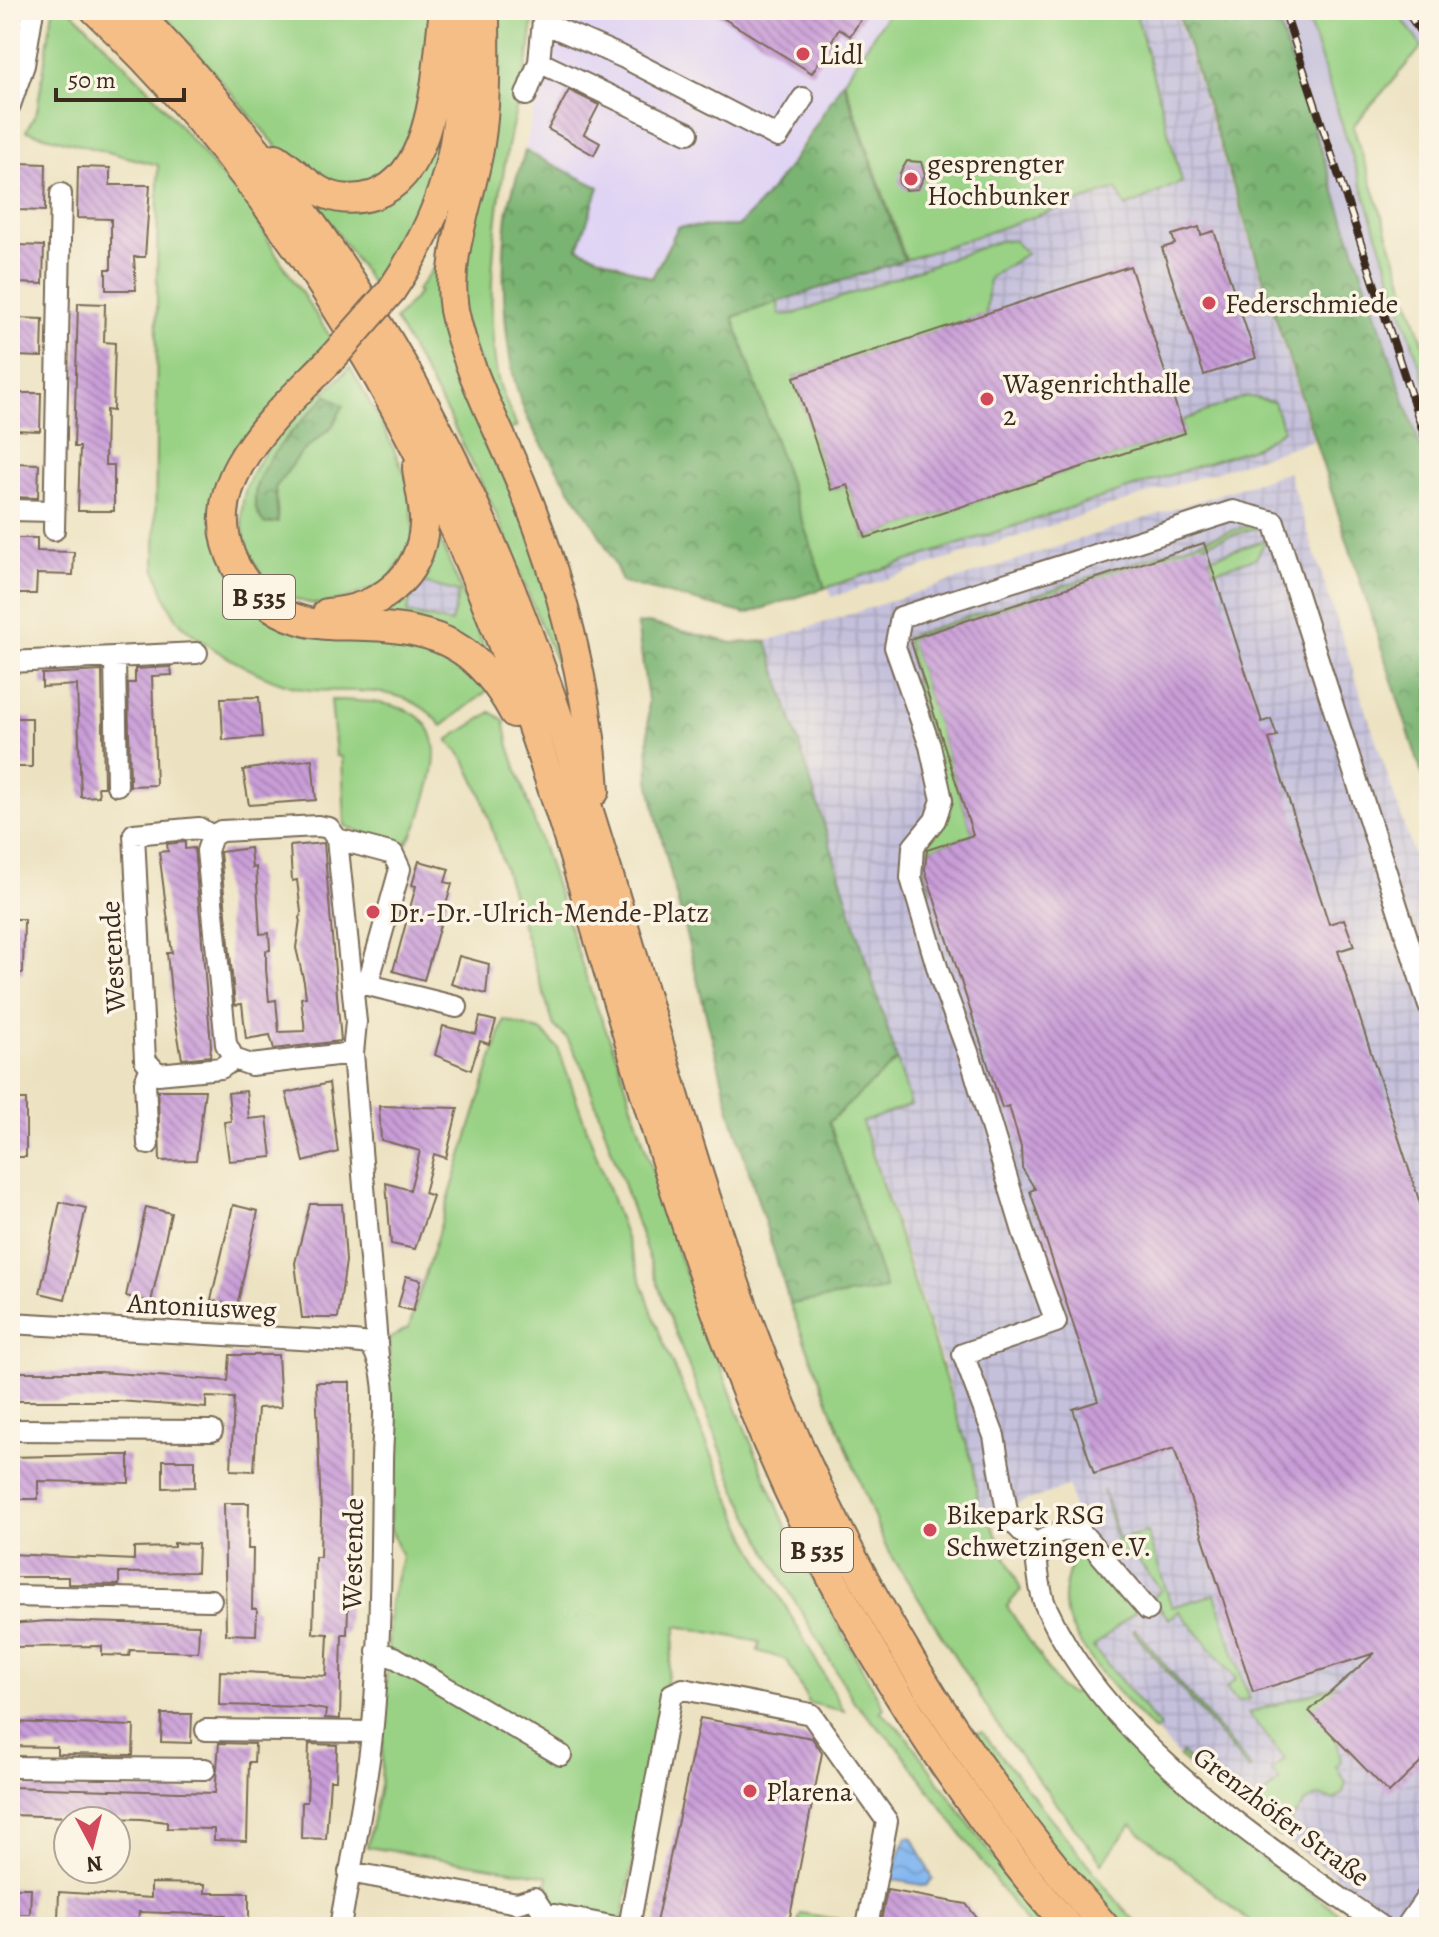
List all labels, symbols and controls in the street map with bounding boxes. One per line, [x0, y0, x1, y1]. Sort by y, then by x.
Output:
place label: Lidl [819, 36, 863, 74]
marker: Lidl [794, 45, 812, 63]
scale bar [56, 52, 184, 102]
text: 50 m [68, 64, 116, 96]
place label: gesprengter Hochbunker [927, 145, 1070, 215]
marker: gesprengter Hochbunker [902, 170, 920, 188]
place label: Federschmiede [1225, 285, 1398, 323]
marker: Federschmiede [1200, 294, 1218, 312]
place label: Wagenrichthalle 2 [1002, 365, 1191, 435]
marker: Wagenrichthalle 2 [978, 390, 996, 408]
road number: B 535 [223, 575, 295, 619]
place label: Dr.-Dr.-Ulrich-Mende-Platz [389, 894, 709, 932]
street label: Westende [91, 900, 135, 1015]
marker: Dr.-Dr.-Ulrich-Mende-Platz [364, 903, 382, 921]
street label: Antoniusweg [125, 1284, 278, 1330]
place label: Bikepark RSG Schwetzingen e.V. [946, 1496, 1152, 1566]
street label: Westende [333, 1497, 373, 1612]
marker: Bikepark RSG Schwetzingen e.V. [921, 1521, 939, 1539]
road number: B 535 [781, 1528, 853, 1572]
street label: Grenzhöfer Straße [1185, 1738, 1378, 1896]
place label: Plarena [766, 1773, 853, 1811]
marker: Plarena [741, 1782, 759, 1800]
north arrow [52, 1805, 132, 1885]
text: N [85, 1848, 104, 1880]

